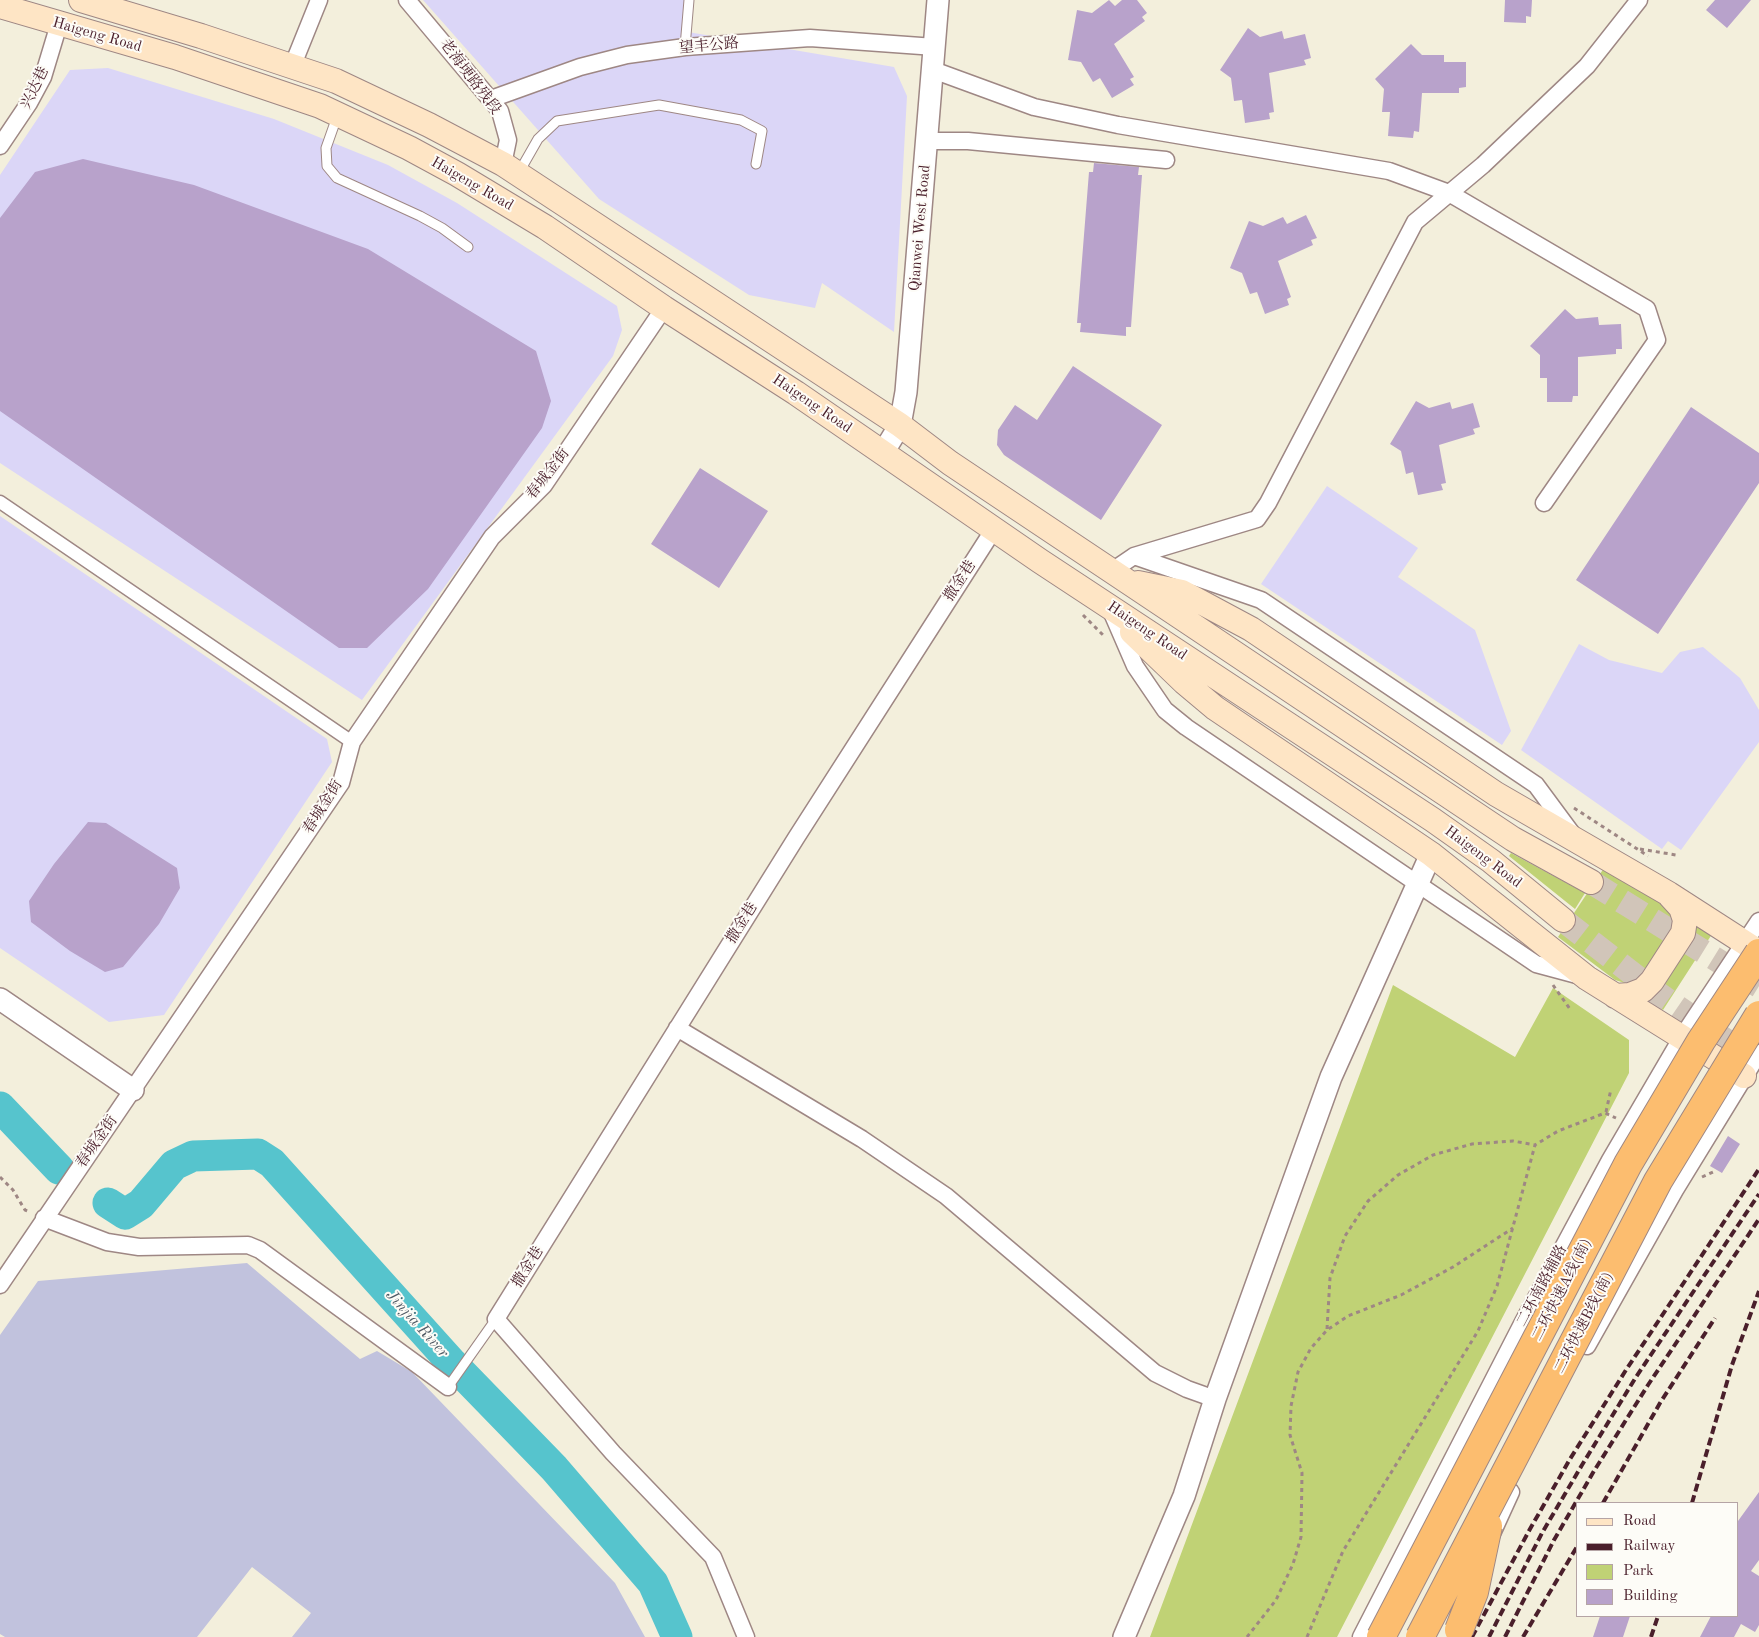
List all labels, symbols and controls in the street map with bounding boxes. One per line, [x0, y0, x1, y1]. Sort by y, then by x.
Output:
street label: Haigeng Road [50, 14, 144, 56]
street label: 望丰公路 [678, 34, 740, 58]
street label: 老海埂路残段 [436, 36, 504, 118]
street label: 兴达巷 [17, 64, 53, 112]
street label: Haigeng Road [428, 153, 516, 215]
street label: Qianwei West Road [906, 164, 934, 292]
street label: Haigeng Road [769, 371, 855, 437]
street label: 春城金街 [522, 445, 574, 503]
street label: 撒金巷 [940, 557, 980, 605]
street label: Haigeng Road [1104, 598, 1190, 664]
street label: 春城金街 [299, 777, 347, 837]
street label: Haigeng Road [1441, 822, 1525, 892]
street label: 撒金巷 [722, 899, 762, 947]
street label: 春城金街 [72, 1112, 122, 1172]
street label: 二环快速A线(南) [1528, 1236, 1596, 1344]
street label: 二环南路辅路 [1513, 1242, 1571, 1330]
street label: 撒金巷 [508, 1243, 548, 1291]
street label: 二环快速B线(南) [1551, 1269, 1617, 1377]
water label: Jinjia River [382, 1286, 452, 1362]
legend [1576, 1502, 1739, 1617]
text: Road [1623, 1514, 1656, 1529]
text: Railway [1623, 1539, 1676, 1554]
text: Park [1623, 1564, 1654, 1579]
text: Building [1623, 1589, 1678, 1604]

